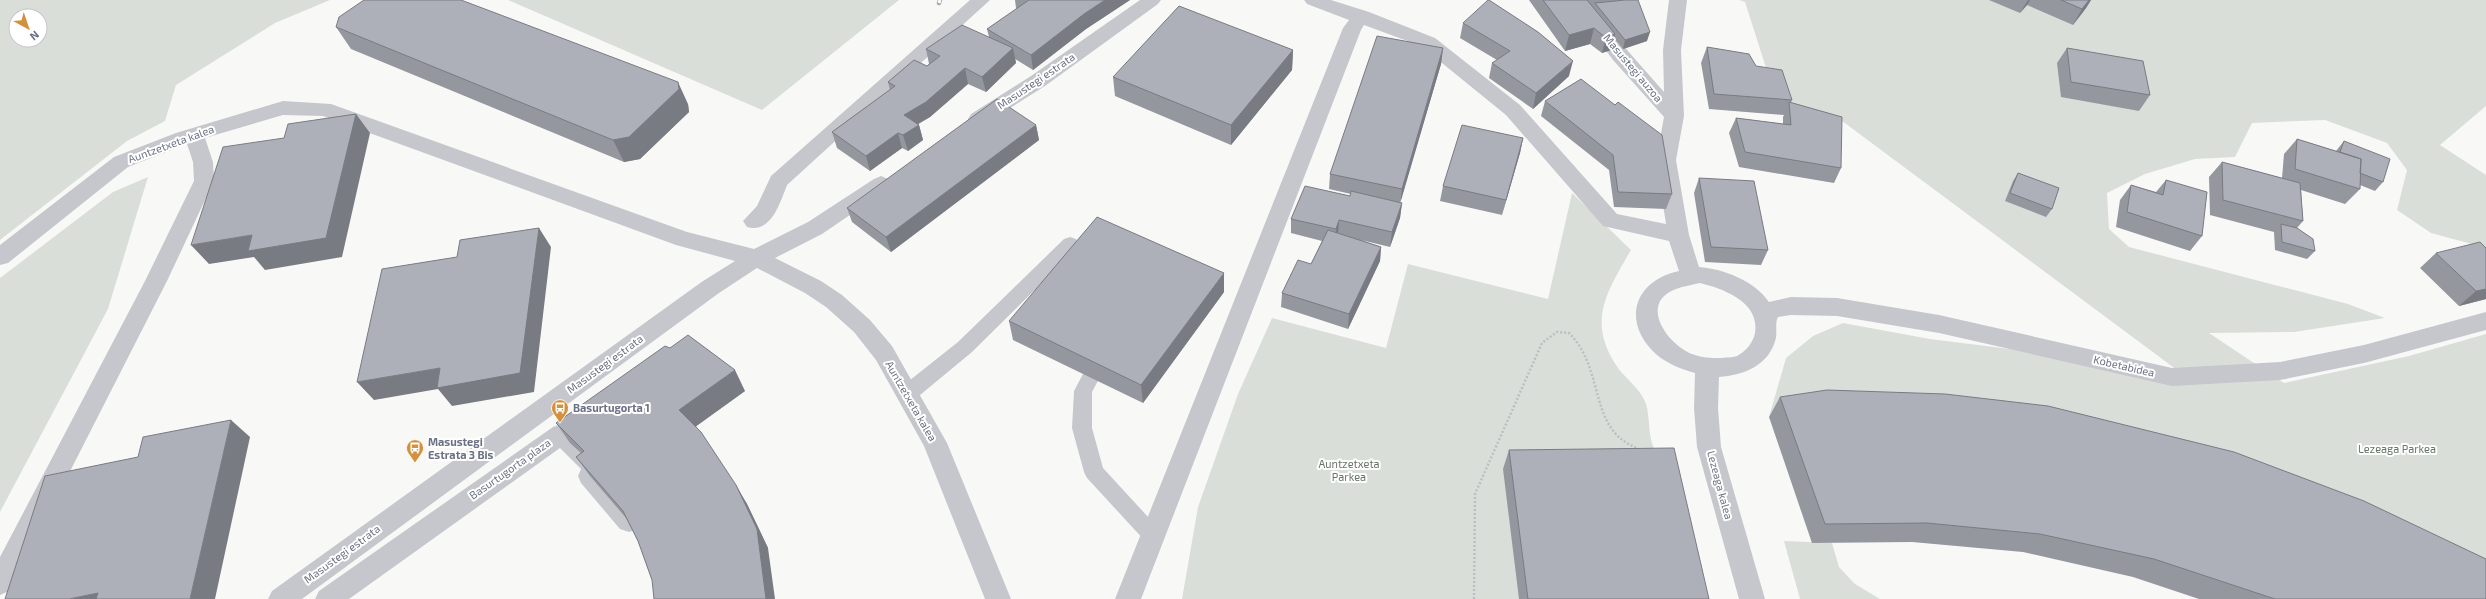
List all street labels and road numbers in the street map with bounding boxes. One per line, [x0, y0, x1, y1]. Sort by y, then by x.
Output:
street label: Masustegi auzoa [1601, 31, 1666, 104]
street label: Masustegi estrata [994, 50, 1077, 111]
street label: Auntzetxeta kalea [126, 122, 216, 165]
street label: Masustegi estrata [564, 332, 645, 396]
street label: Kobetabidea [2092, 352, 2156, 379]
street label: Auntzetxeta kalea [883, 358, 940, 443]
street label: Basurtugorta plaza [467, 436, 553, 502]
street label: Lezeaga kalea [1705, 449, 1736, 521]
street label: Masustegi estrata [301, 522, 382, 586]

